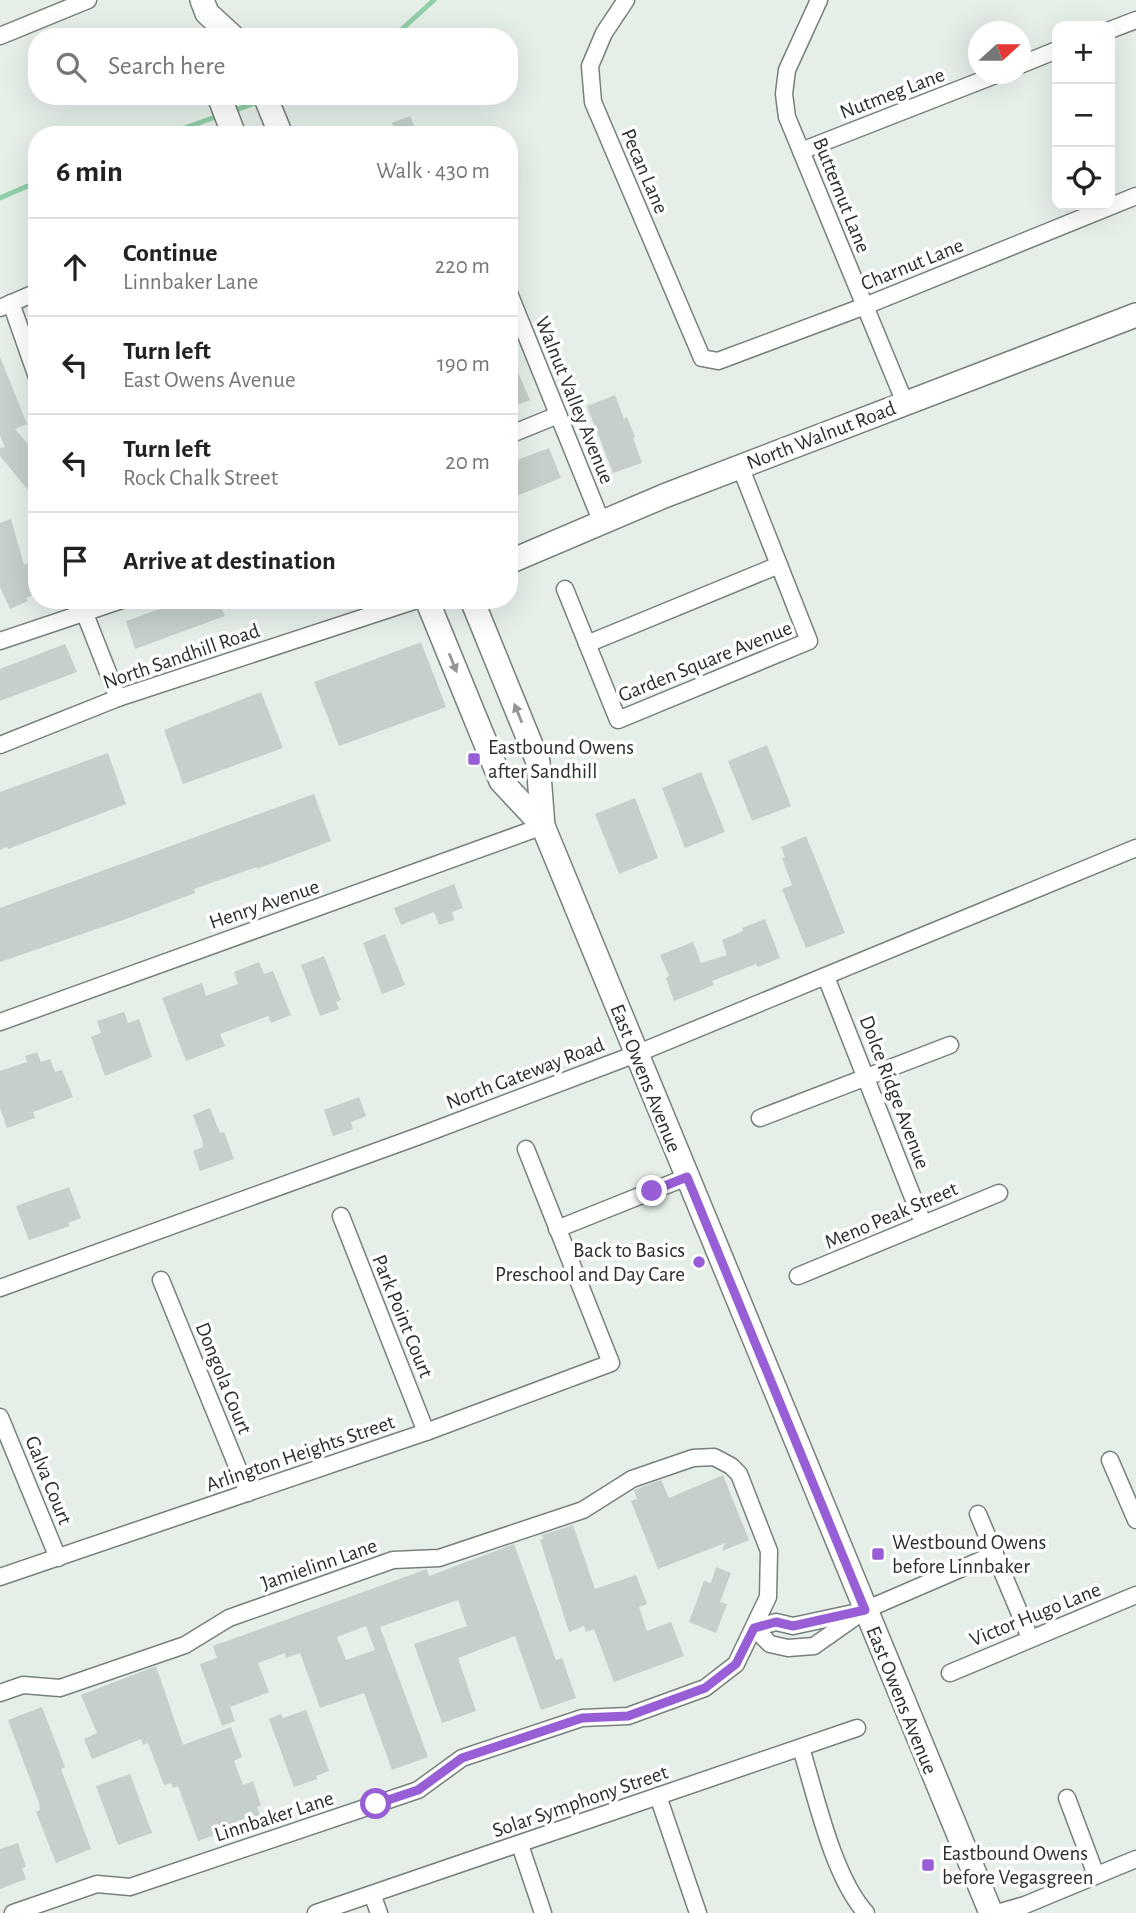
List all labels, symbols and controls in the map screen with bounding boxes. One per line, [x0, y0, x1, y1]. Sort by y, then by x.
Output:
north arrow [968, 21, 1031, 84]
map controls [1052, 21, 1115, 210]
button: + [1052, 21, 1115, 84]
search box [28, 28, 518, 105]
icon: search [52, 48, 90, 86]
text: Search here [108, 53, 226, 79]
street label: Nutmeg Lane [837, 64, 947, 123]
button: − [1052, 84, 1115, 147]
street label: Pecan Lane [617, 126, 672, 217]
street label: Butternut Lane [809, 135, 874, 256]
button: locate [1052, 147, 1115, 210]
text: 6 min [56, 157, 123, 187]
text: Walk · 430 m [376, 160, 490, 183]
street label: Charnut Lane [858, 234, 966, 295]
text: Continue [123, 240, 218, 266]
icon: ahead [56, 248, 94, 286]
text: 220 m [435, 255, 490, 278]
text: Linnbaker Lane [123, 271, 258, 294]
street label: Walnut Valley Avenue [531, 314, 618, 487]
text: Turn left [123, 338, 211, 364]
icon: left [56, 346, 94, 384]
text: 190 m [437, 353, 490, 376]
text: East Owens Avenue [123, 369, 296, 392]
street label: North Walnut Road [744, 397, 899, 474]
text: Turn left [123, 436, 211, 462]
icon: left [56, 444, 94, 482]
text: 20 m [445, 451, 490, 474]
text: Rock Chalk Street [123, 467, 278, 490]
icon: arrive [56, 542, 94, 580]
text: Arrive at destination [123, 548, 336, 574]
street label: Garden Square Avenue [615, 617, 795, 706]
street label: North Sandhill Road [100, 620, 262, 693]
one-way arrow [448, 653, 459, 674]
one-way arrow [512, 702, 523, 723]
place label: Eastbound Owens after Sandhill [488, 737, 634, 782]
marker: Eastbound Owens after Sandhill [466, 751, 482, 767]
street label: Henry Avenue [206, 876, 322, 933]
street label: East Owens Avenue [606, 1001, 685, 1155]
street label: Dolce Ridge Avenue [856, 1013, 933, 1172]
street label: North Gateway Road [443, 1034, 607, 1113]
route end [636, 1175, 667, 1206]
street label: Meno Peak Street [822, 1178, 961, 1253]
place label: Back to Basics Preschool and Day Care [495, 1240, 685, 1285]
street label: Park Point Court [368, 1252, 437, 1381]
marker: Back to Basics Preschool and Day Care [691, 1254, 707, 1270]
street label: Dongola Court [192, 1319, 256, 1437]
street label: Arlington Heights Street [203, 1411, 398, 1496]
street label: Galva Court [21, 1433, 76, 1528]
place label: Westbound Owens before Linnbaker [892, 1532, 1046, 1577]
street label: Jamielinn Lane [258, 1535, 380, 1594]
marker: Westbound Owens before Linnbaker [870, 1546, 886, 1562]
street label: Victor Hugo Lane [967, 1579, 1104, 1650]
street label: East Owens Avenue [862, 1623, 941, 1777]
street label: Solar Symphony Street [490, 1761, 671, 1841]
street label: Linnbaker Lane [212, 1787, 336, 1846]
route start [360, 1788, 391, 1819]
place label: Eastbound Owens before Vegasgreen [942, 1843, 1093, 1888]
marker: Eastbound Owens before Vegasgreen [920, 1857, 936, 1873]

